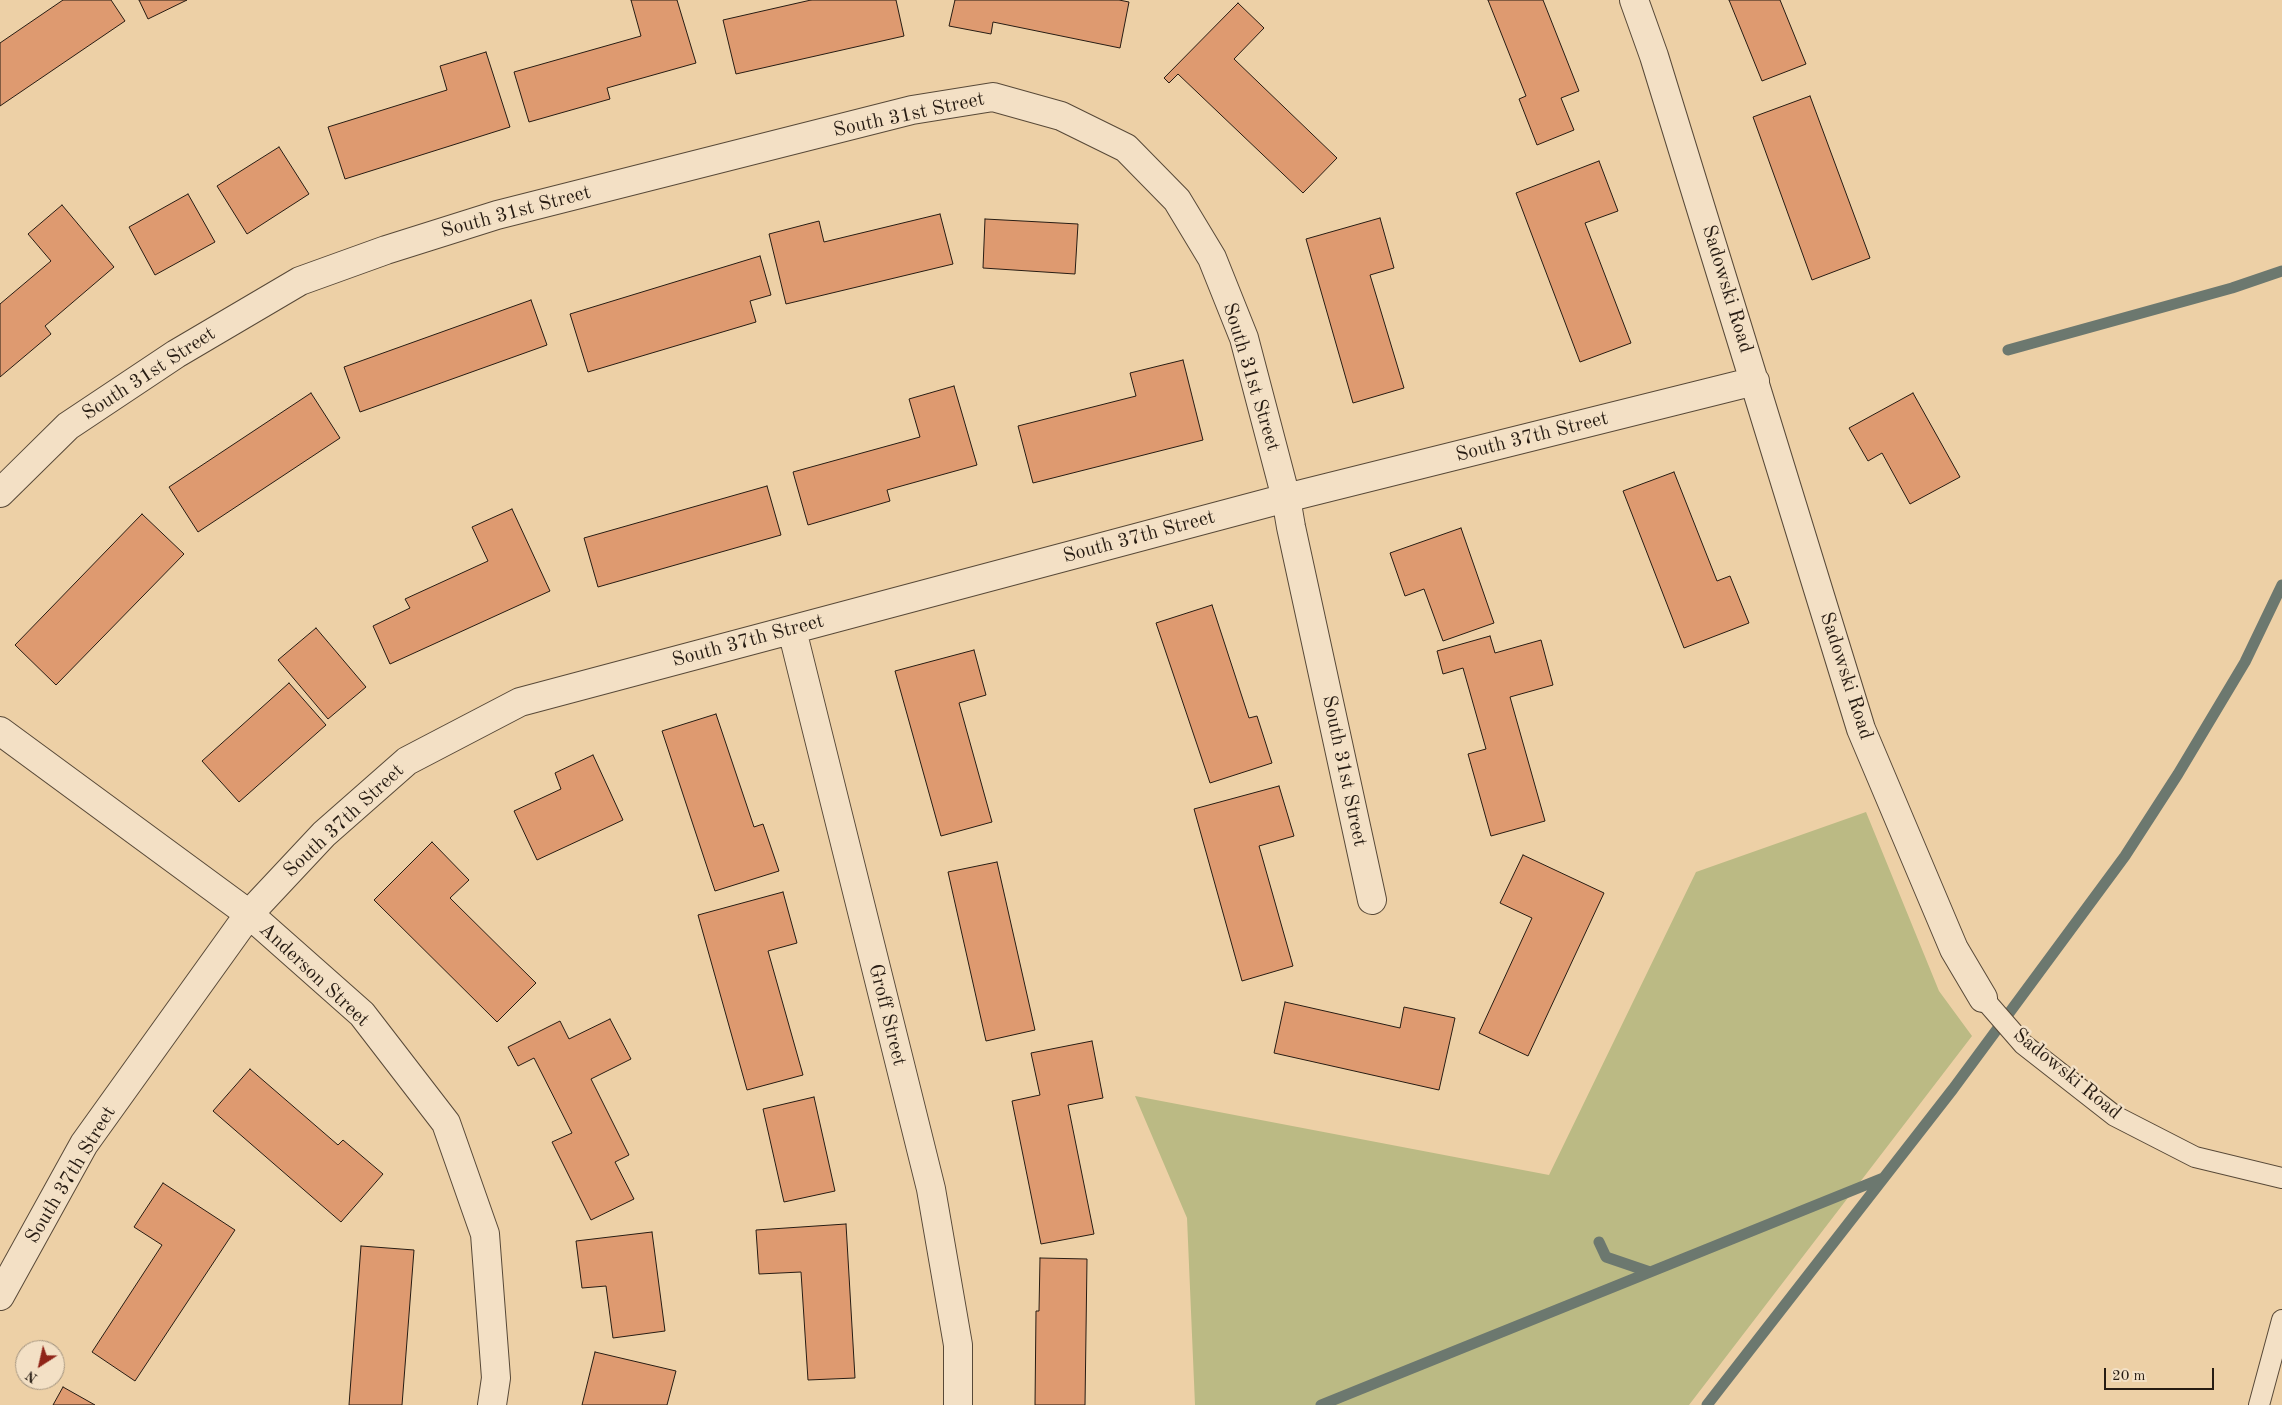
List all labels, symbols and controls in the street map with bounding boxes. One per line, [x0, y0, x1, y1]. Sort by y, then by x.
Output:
street label: South 31st Street [831, 87, 987, 143]
street label: South 31st Street [439, 180, 593, 244]
street label: Sadowski Road [1696, 222, 1758, 356]
street label: South 31st Street [1217, 300, 1285, 454]
street label: South 31st Street [78, 322, 220, 426]
street label: South 37th Street [1453, 406, 1611, 468]
street label: South 37th Street [1060, 505, 1218, 569]
street label: South 37th Street [669, 609, 827, 673]
street label: Sadowski Road [1814, 609, 1878, 743]
street label: South 31st Street [1316, 693, 1372, 849]
street label: South 37th Street [279, 759, 409, 883]
street label: Anderson Street [254, 918, 374, 1032]
street label: Groff Street [863, 961, 911, 1069]
street label: Sadowski Road [2008, 1023, 2126, 1125]
street label: South 37th Street [20, 1102, 122, 1248]
north arrow [15, 1340, 65, 1390]
scale bar [2107, 1358, 2217, 1390]
text: N [24, 1368, 40, 1385]
text: 20 m [2112, 1369, 2146, 1384]

